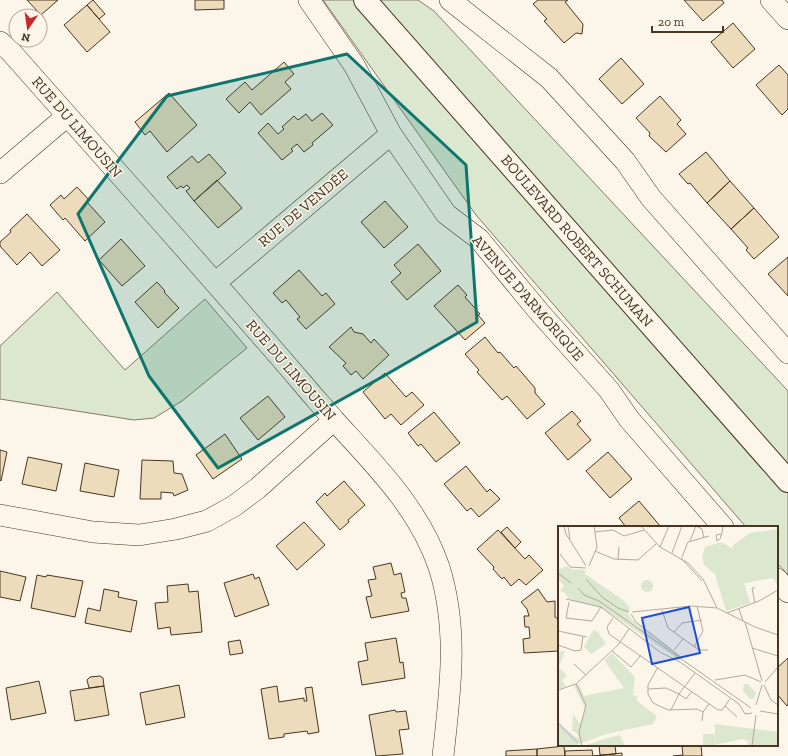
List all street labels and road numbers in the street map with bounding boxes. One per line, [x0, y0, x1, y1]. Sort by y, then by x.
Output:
street label: RUE DU LIMOUSIN [28, 73, 126, 181]
street label: BOULEVARD ROBERT SCHUMAN [497, 151, 657, 331]
street label: RUE DE VENDÉE [254, 165, 352, 251]
street label: AVENUE D'ARMORIQUE [468, 231, 588, 365]
street label: RUE DU LIMOUSIN [242, 316, 340, 424]

